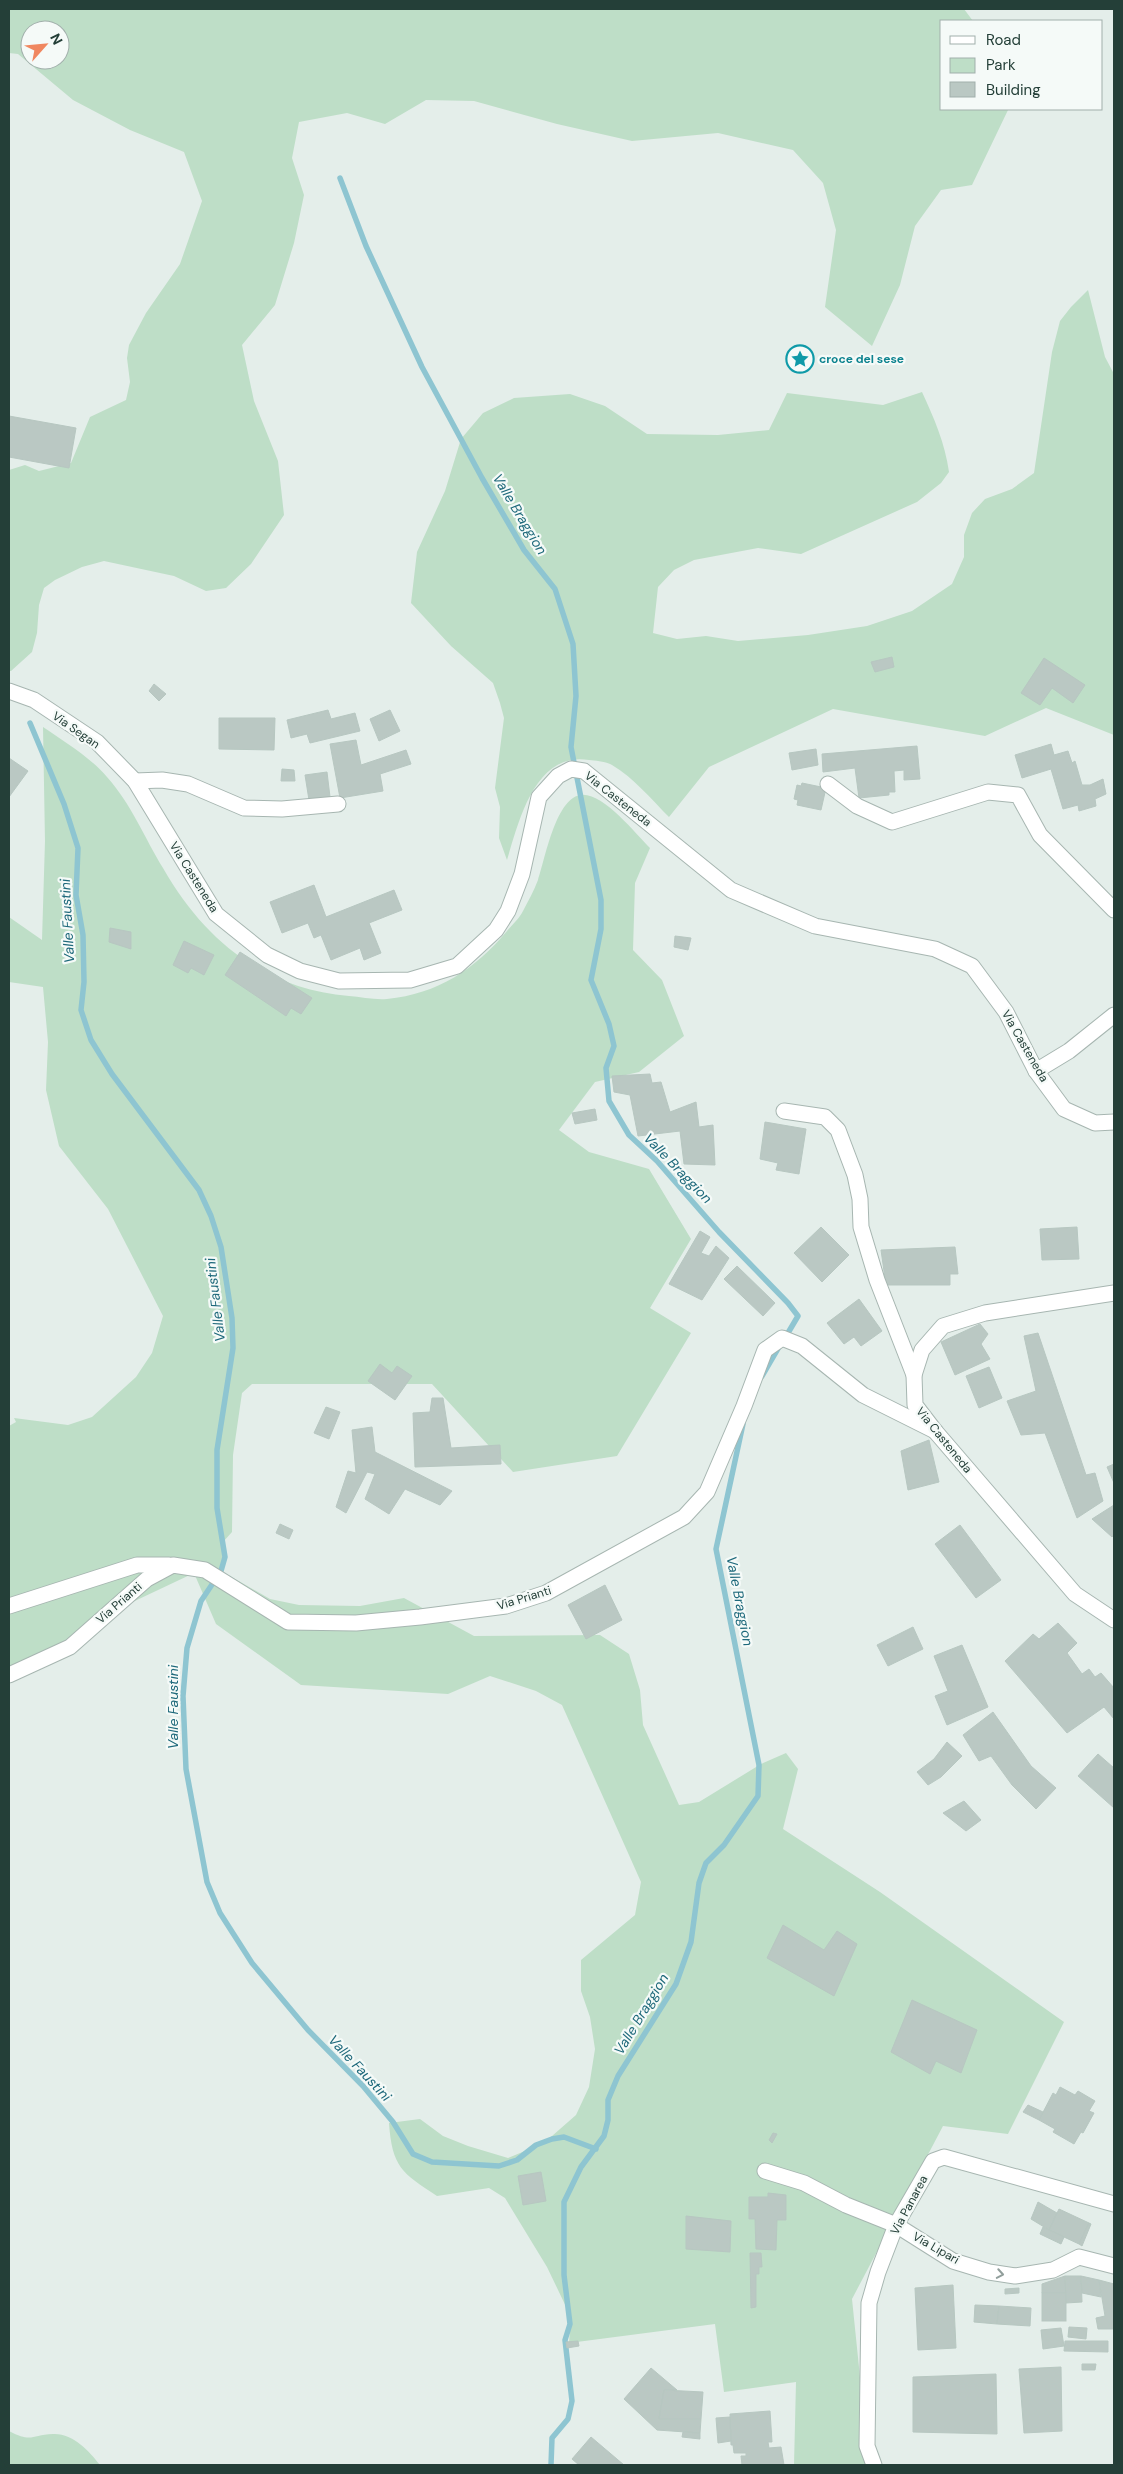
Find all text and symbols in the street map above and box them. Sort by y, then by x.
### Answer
north arrow [20,20,70,70]
legend [940,20,1103,110]
text: N [46,30,67,48]
text: Road [986,30,1021,50]
text: Park [986,55,1016,75]
text: Building [986,80,1041,100]
place icon: croce del sese [785,344,815,374]
place label: croce del sese [819,351,904,367]
water label: Valle Braggion [489,470,551,558]
street label: Via Segan [49,708,103,752]
street label: Via Casteneda [581,768,655,830]
street label: Via Casteneda [166,839,222,915]
water label: Valle Faustini [56,878,78,964]
street label: Via Casteneda [998,1007,1052,1085]
water label: Valle Braggion [640,1129,716,1207]
water label: Valle Faustini [201,1256,229,1343]
street label: Via Casteneda [912,1404,976,1476]
water label: Valle Braggion [722,1554,758,1648]
street label: Via Prianti [93,1579,145,1627]
street label: Via Prianti [495,1582,553,1614]
water label: Valle Faustini [164,1664,182,1749]
water label: Valle Braggion [610,1970,672,2058]
water label: Valle Faustini [325,2031,396,2105]
street label: Via Panarea [887,2173,931,2237]
street label: Via Lipari [910,2228,962,2268]
one-way arrow [995,2268,1004,2278]

